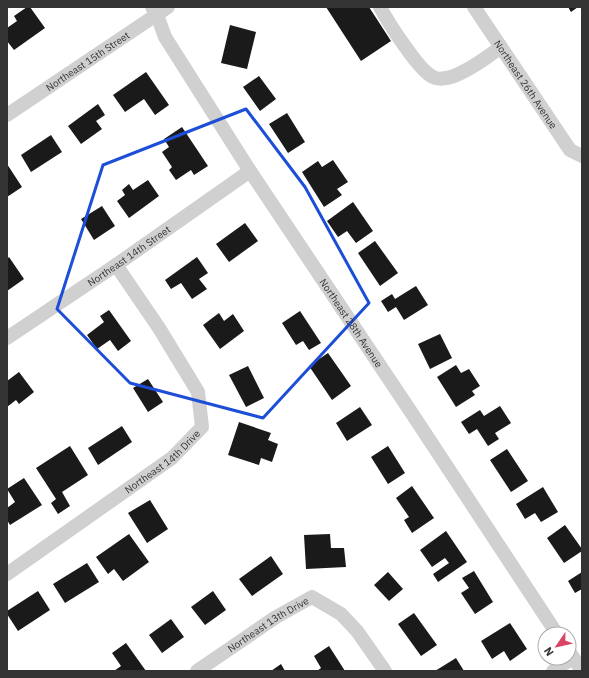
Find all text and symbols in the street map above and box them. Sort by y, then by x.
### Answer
street label: Northeast 15th Street [43,28,132,94]
street label: Northeast 26th Avenue [491,37,561,131]
street label: Northeast 14th Street [85,222,173,289]
street label: Northeast 28th Avenue [317,276,386,370]
street label: Northeast 14th Drive [122,426,203,496]
street label: Northeast 13th Drive [225,593,311,655]
north arrow [537,626,577,666]
text: N [541,644,557,659]

